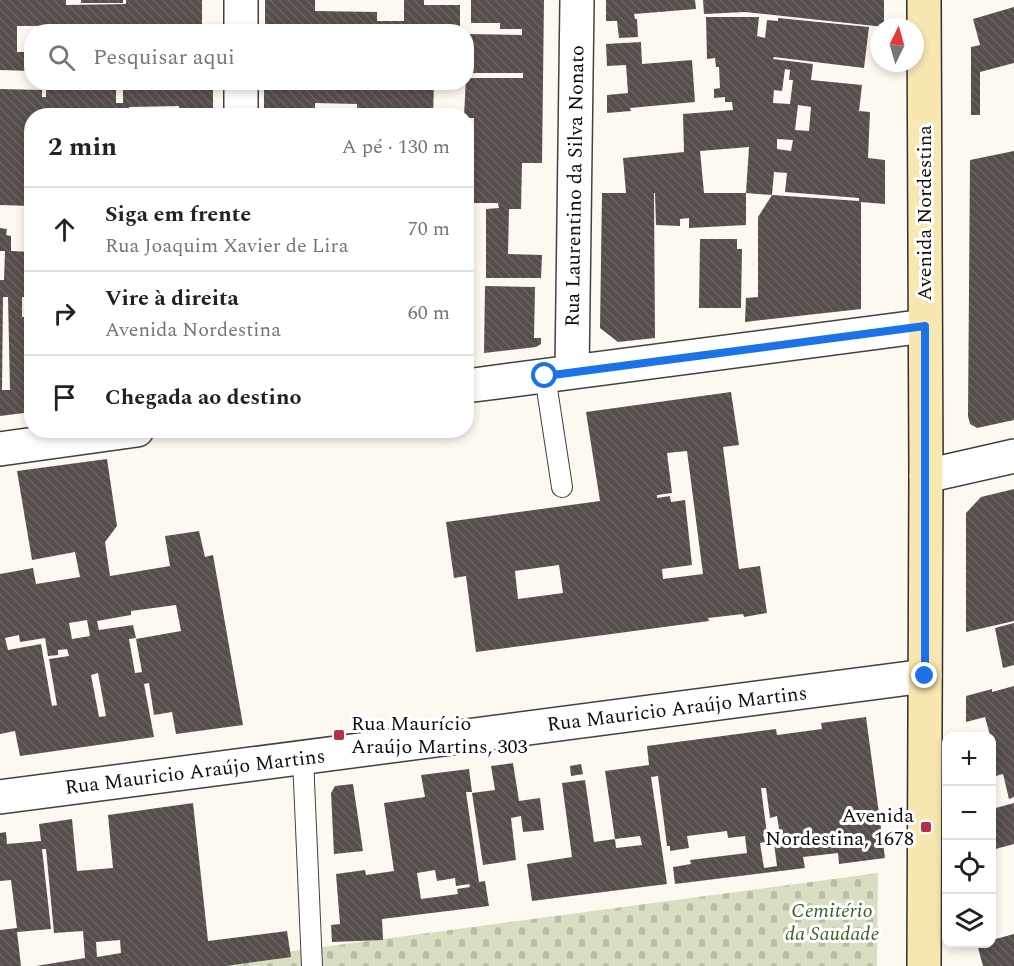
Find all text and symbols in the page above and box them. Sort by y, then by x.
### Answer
north arrow [870,18,924,72]
search box [24,24,474,90]
icon: search [45,41,78,74]
text: Pesquisar aqui [93,41,235,74]
street label: Rua Laurentino da Silva Nonato [558,45,592,327]
street label: Avenida Nordestina [910,125,940,301]
text: 2 min [48,127,117,167]
text: A pé · 130 m [342,132,450,162]
text: Siga em frente [105,198,251,231]
icon: ahead [48,213,81,246]
text: 70 m [408,214,450,244]
text: Rua Joaquim Xavier de Lira [105,231,348,261]
text: Vire à direita [105,282,239,315]
icon: right [48,297,81,330]
text: 60 m [408,298,450,328]
text: Avenida Nordestina [105,315,281,345]
route start [531,362,557,388]
icon: arrive [48,381,81,414]
text: Chegada ao destino [105,381,302,414]
route end [911,662,937,688]
street label: Rua Mauricio Araújo Martins [545,678,809,740]
place label: Rua Maurício Araújo Martins, 303 [351,709,528,762]
marker: Rua Maurício Araújo Martins, 303 [332,728,346,742]
map controls [942,732,996,948]
button: + [942,732,996,786]
street label: Rua Mauricio Araújo Martins [63,741,327,803]
button: − [942,786,996,840]
place label: Avenida Nordestina, 1678 [765,801,914,854]
marker: Avenida Nordestina, 1678 [919,820,933,834]
button: locate [942,840,996,894]
button: layers [942,894,996,948]
park label: Cemitério da Saudade [785,896,879,949]

